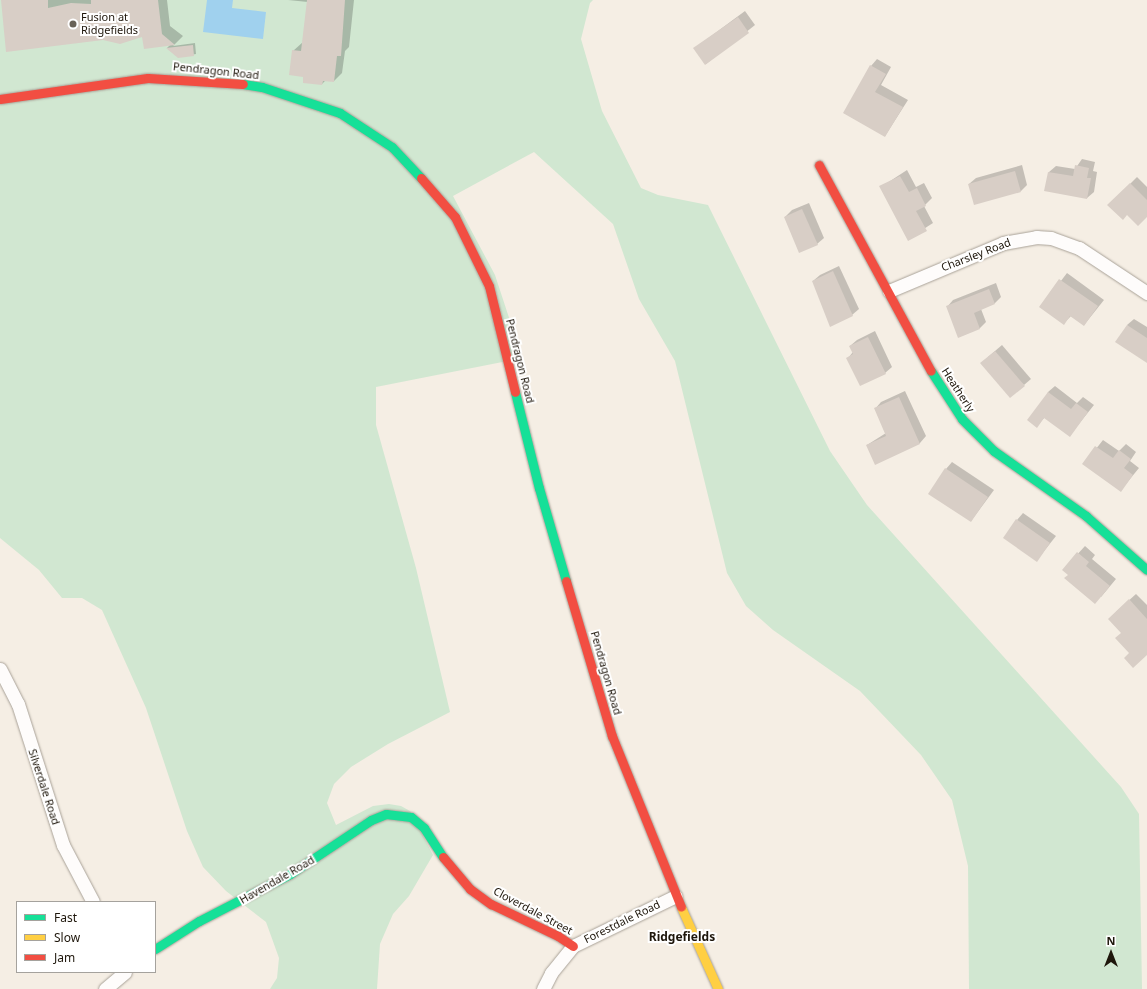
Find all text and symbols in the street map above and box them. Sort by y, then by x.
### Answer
place label: Fusion at Ridgefields [81,11,138,37]
marker: Fusion at Ridgefields [68,19,78,29]
street label: Pendragon Road [172,60,260,82]
street label: Charsley Road [939,236,1013,274]
street label: Pendragon Road [503,317,537,405]
street label: Heatherly [939,365,977,415]
street label: Pendragon Road [588,630,624,716]
street label: Silverdale Road [26,747,62,827]
street label: Havendale Road [237,853,317,907]
street label: Cloverdale Street [491,885,575,937]
street label: Forestdale Road [582,898,662,946]
legend [16,901,156,973]
text: Fast [54,909,77,926]
text: Slow [54,929,80,946]
district label: Ridgefields [649,930,715,944]
north arrow [1091,933,1131,973]
text: N [1107,933,1115,948]
text: Jam [54,949,75,966]

